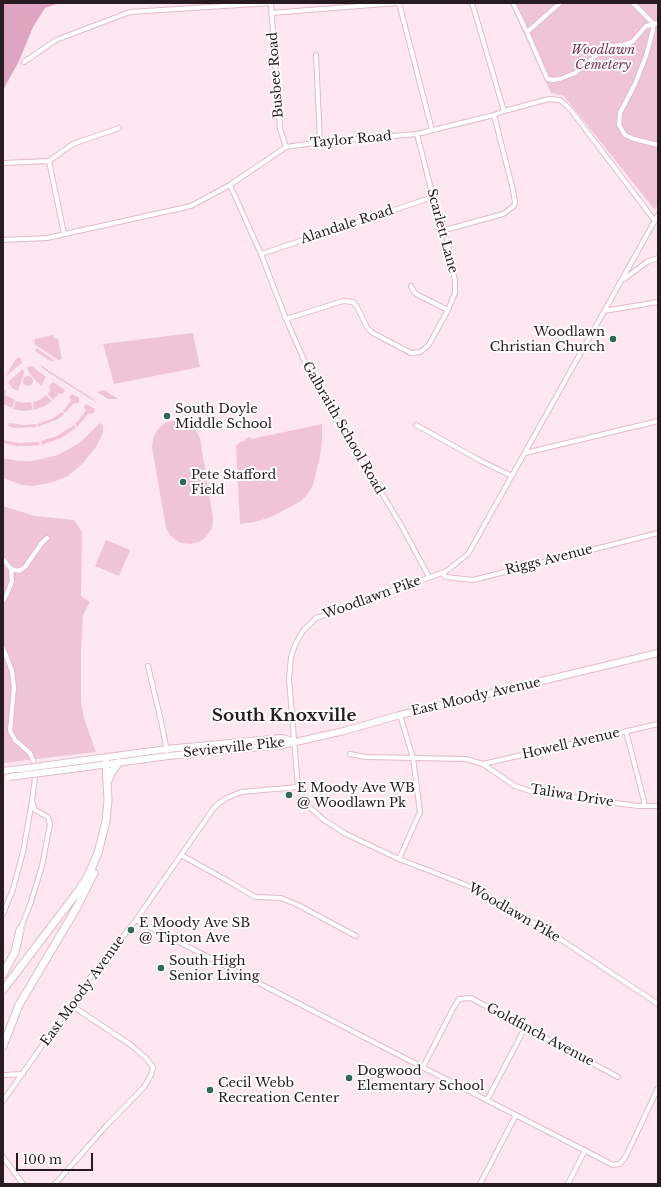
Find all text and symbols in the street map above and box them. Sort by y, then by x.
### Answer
street label: Busbee Road [265,31,287,119]
park label: Woodlawn Cemetery [571,42,635,73]
street label: Taylor Road [310,129,392,151]
street label: Scarlett Lane [423,187,461,275]
street label: Alandale Road [299,203,395,247]
place label: Woodlawn Christian Church [490,324,605,355]
marker: Woodlawn Christian Church [608,334,618,344]
street label: Galbraith School Road [299,359,387,497]
place label: South Doyle Middle School [175,401,272,432]
marker: South Doyle Middle School [162,411,172,421]
place label: Pete Stafford Field [191,467,276,498]
marker: Pete Stafford Field [178,477,188,487]
street label: Riggs Avenue [504,542,594,578]
street label: Woodlawn Pike [321,573,423,623]
street label: East Moody Avenue [410,675,542,719]
district label: South Knoxville [212,706,356,726]
street label: Howell Avenue [521,725,621,763]
street label: Sevierville Pike [182,735,286,761]
place label: E Moody Ave WB @ Woodlawn Pk [297,780,415,811]
street label: Taliwa Drive [529,782,615,810]
marker: E Moody Ave WB @ Woodlawn Pk [284,790,294,800]
street label: Woodlawn Pike [465,880,563,946]
place label: E Moody Ave SB @ Tipton Ave [139,915,250,946]
marker: E Moody Ave SB @ Tipton Ave [126,925,136,935]
street label: East Moody Avenue [38,933,128,1049]
place label: South High Senior Living [169,953,260,984]
marker: South High Senior Living [156,963,166,973]
street label: Goldfinch Avenue [484,1000,596,1070]
place label: Dogwood Elementary School [357,1063,484,1094]
marker: Dogwood Elementary School [344,1073,354,1083]
place label: Cecil Webb Recreation Center [218,1075,339,1106]
marker: Cecil Webb Recreation Center [205,1085,215,1095]
scale bar [18,1145,95,1171]
text: 100 m [23,1152,62,1167]

